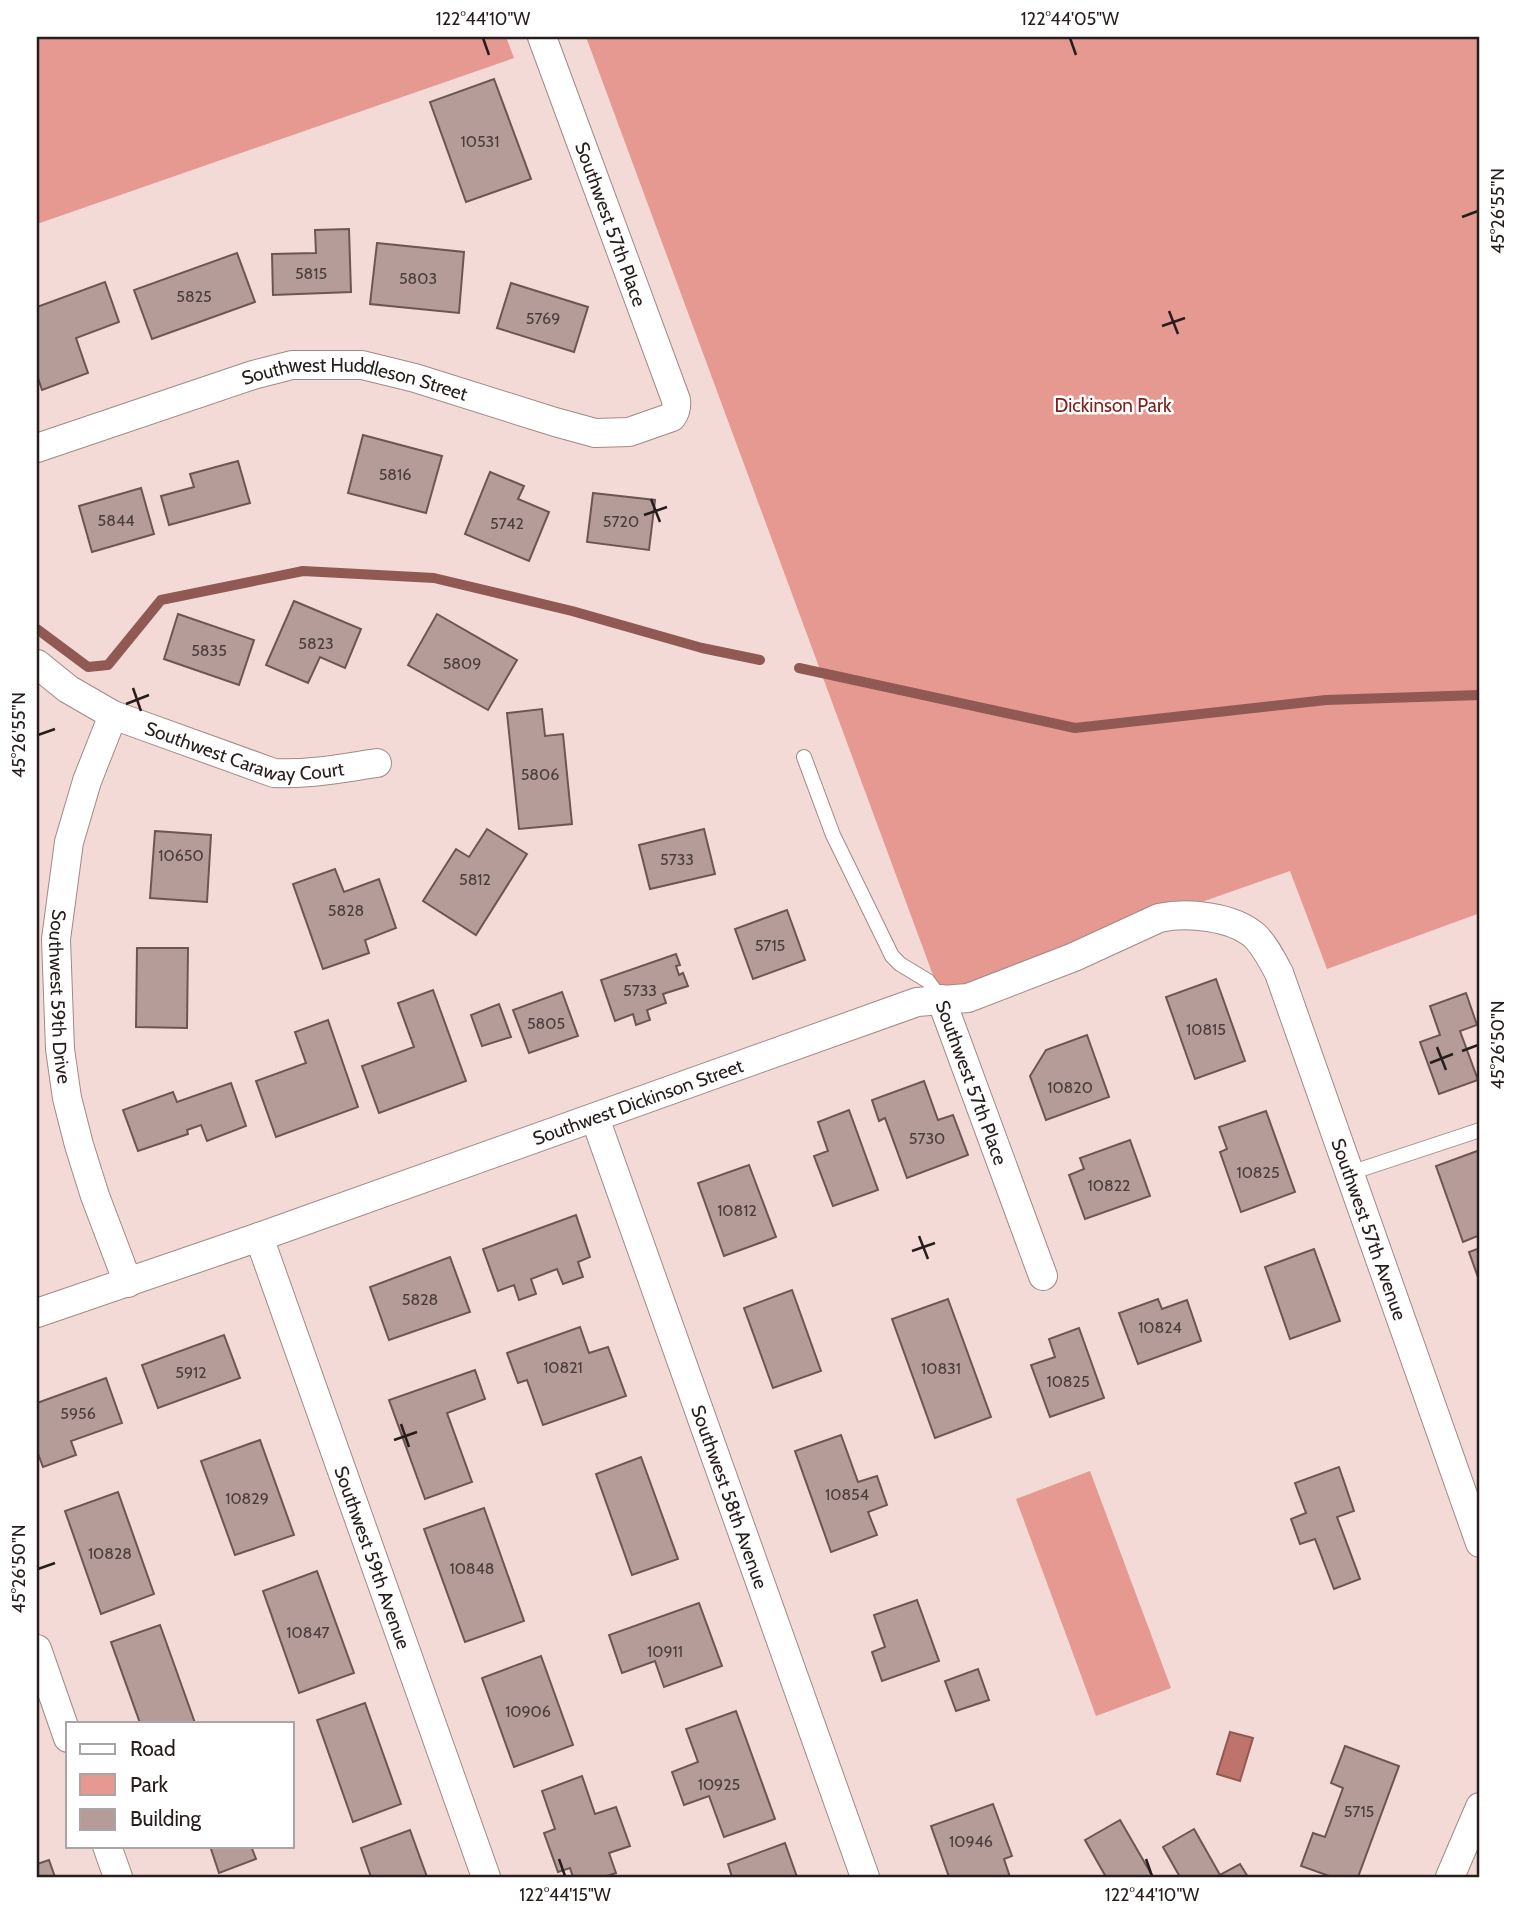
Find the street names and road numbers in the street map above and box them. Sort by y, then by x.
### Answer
street label: Southwest 57th Place [570,139,651,310]
street label: Southwest Huddleson Street [239,354,471,406]
street label: Southwest Caraway Court [142,716,346,785]
street label: Southwest 59th Drive [44,908,76,1086]
street label: Southwest 57th Place [931,997,1012,1168]
street label: Southwest Dickinson Street [530,1054,747,1150]
street label: Southwest 57th Avenue [1326,1135,1412,1324]
street label: Southwest 58th Avenue [686,1402,773,1592]
street label: Southwest 59th Avenue [329,1463,415,1652]

